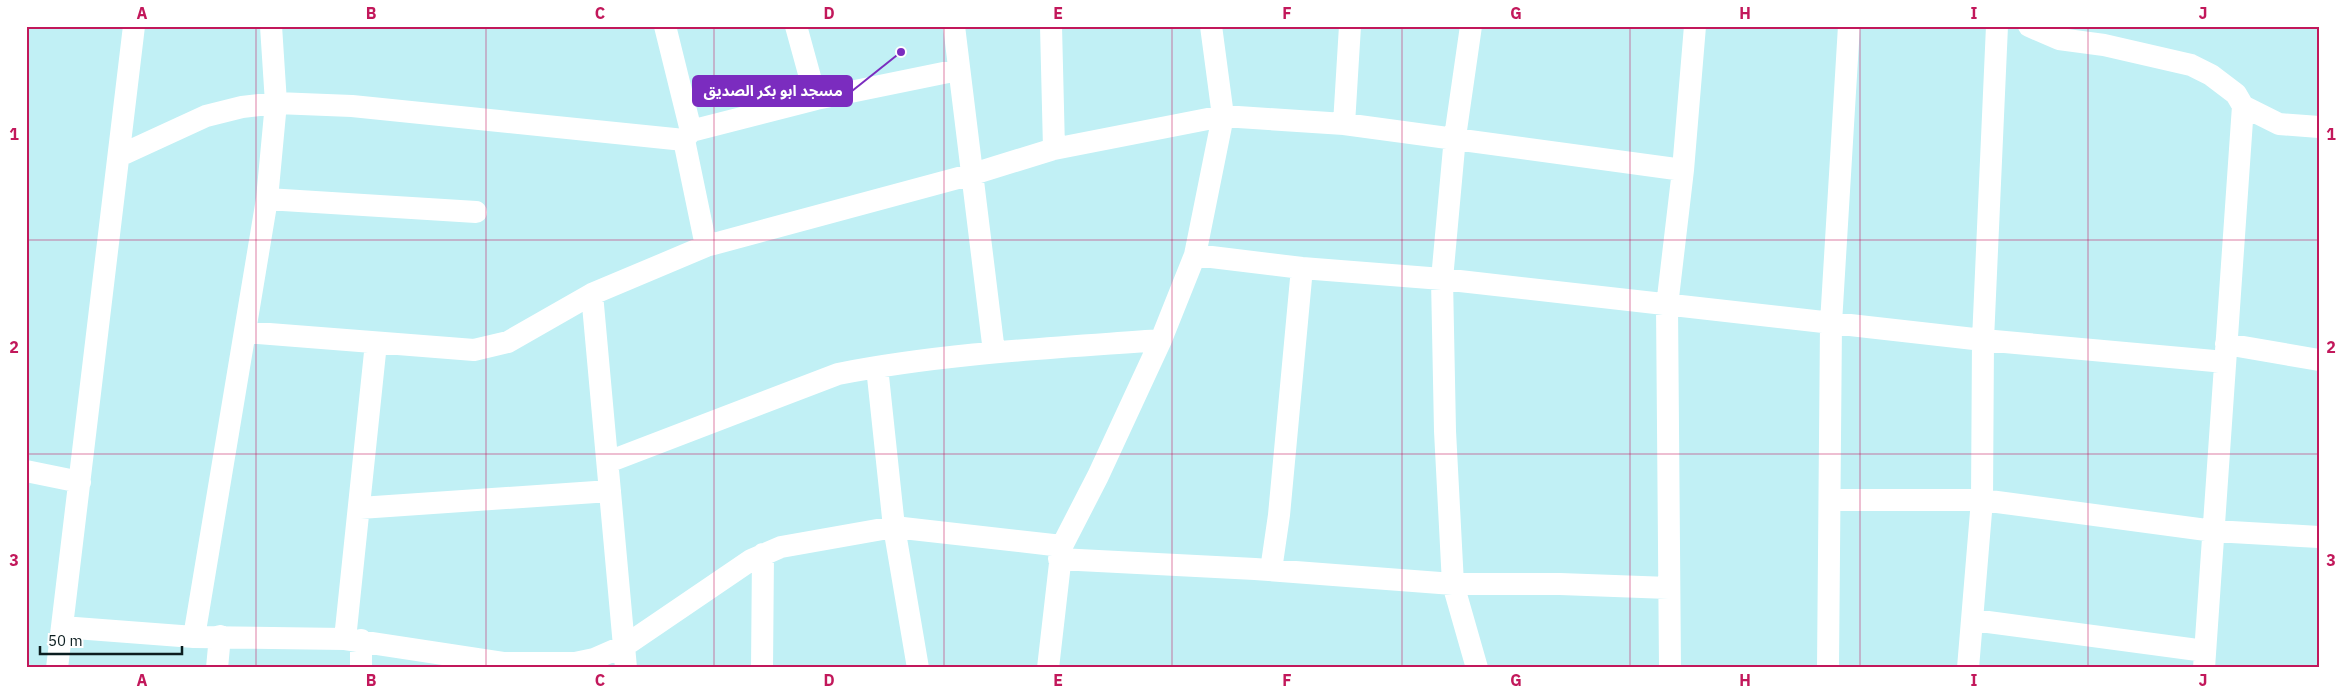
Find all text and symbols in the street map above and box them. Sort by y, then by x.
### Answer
text: A [137,3,148,23]
text: B [366,3,377,23]
text: C [595,3,605,23]
text: D [823,3,835,23]
text: E [1053,3,1063,23]
text: F [1282,3,1292,23]
text: G [1510,3,1522,23]
text: H [1739,3,1751,23]
text: I [1971,3,1978,23]
text: J [2199,3,2207,23]
callout: مسجد ابو بكر الصديق [693,76,852,106]
text: مسجد ابو بكر الصديق [703,81,843,100]
text: 1 [9,124,19,144]
text: 1 [2326,124,2336,144]
text: 2 [9,337,19,357]
text: 2 [2326,337,2336,357]
text: 3 [9,550,19,570]
text: 3 [2326,550,2336,570]
scale bar [40,624,182,656]
text: 50 m [48,631,83,650]
text: A [137,670,148,690]
text: B [366,670,377,690]
text: C [595,670,605,690]
text: D [823,670,835,690]
text: E [1053,670,1063,690]
text: F [1282,670,1292,690]
text: G [1510,670,1522,690]
text: H [1739,670,1751,690]
text: I [1971,670,1978,690]
text: J [2199,670,2207,690]

